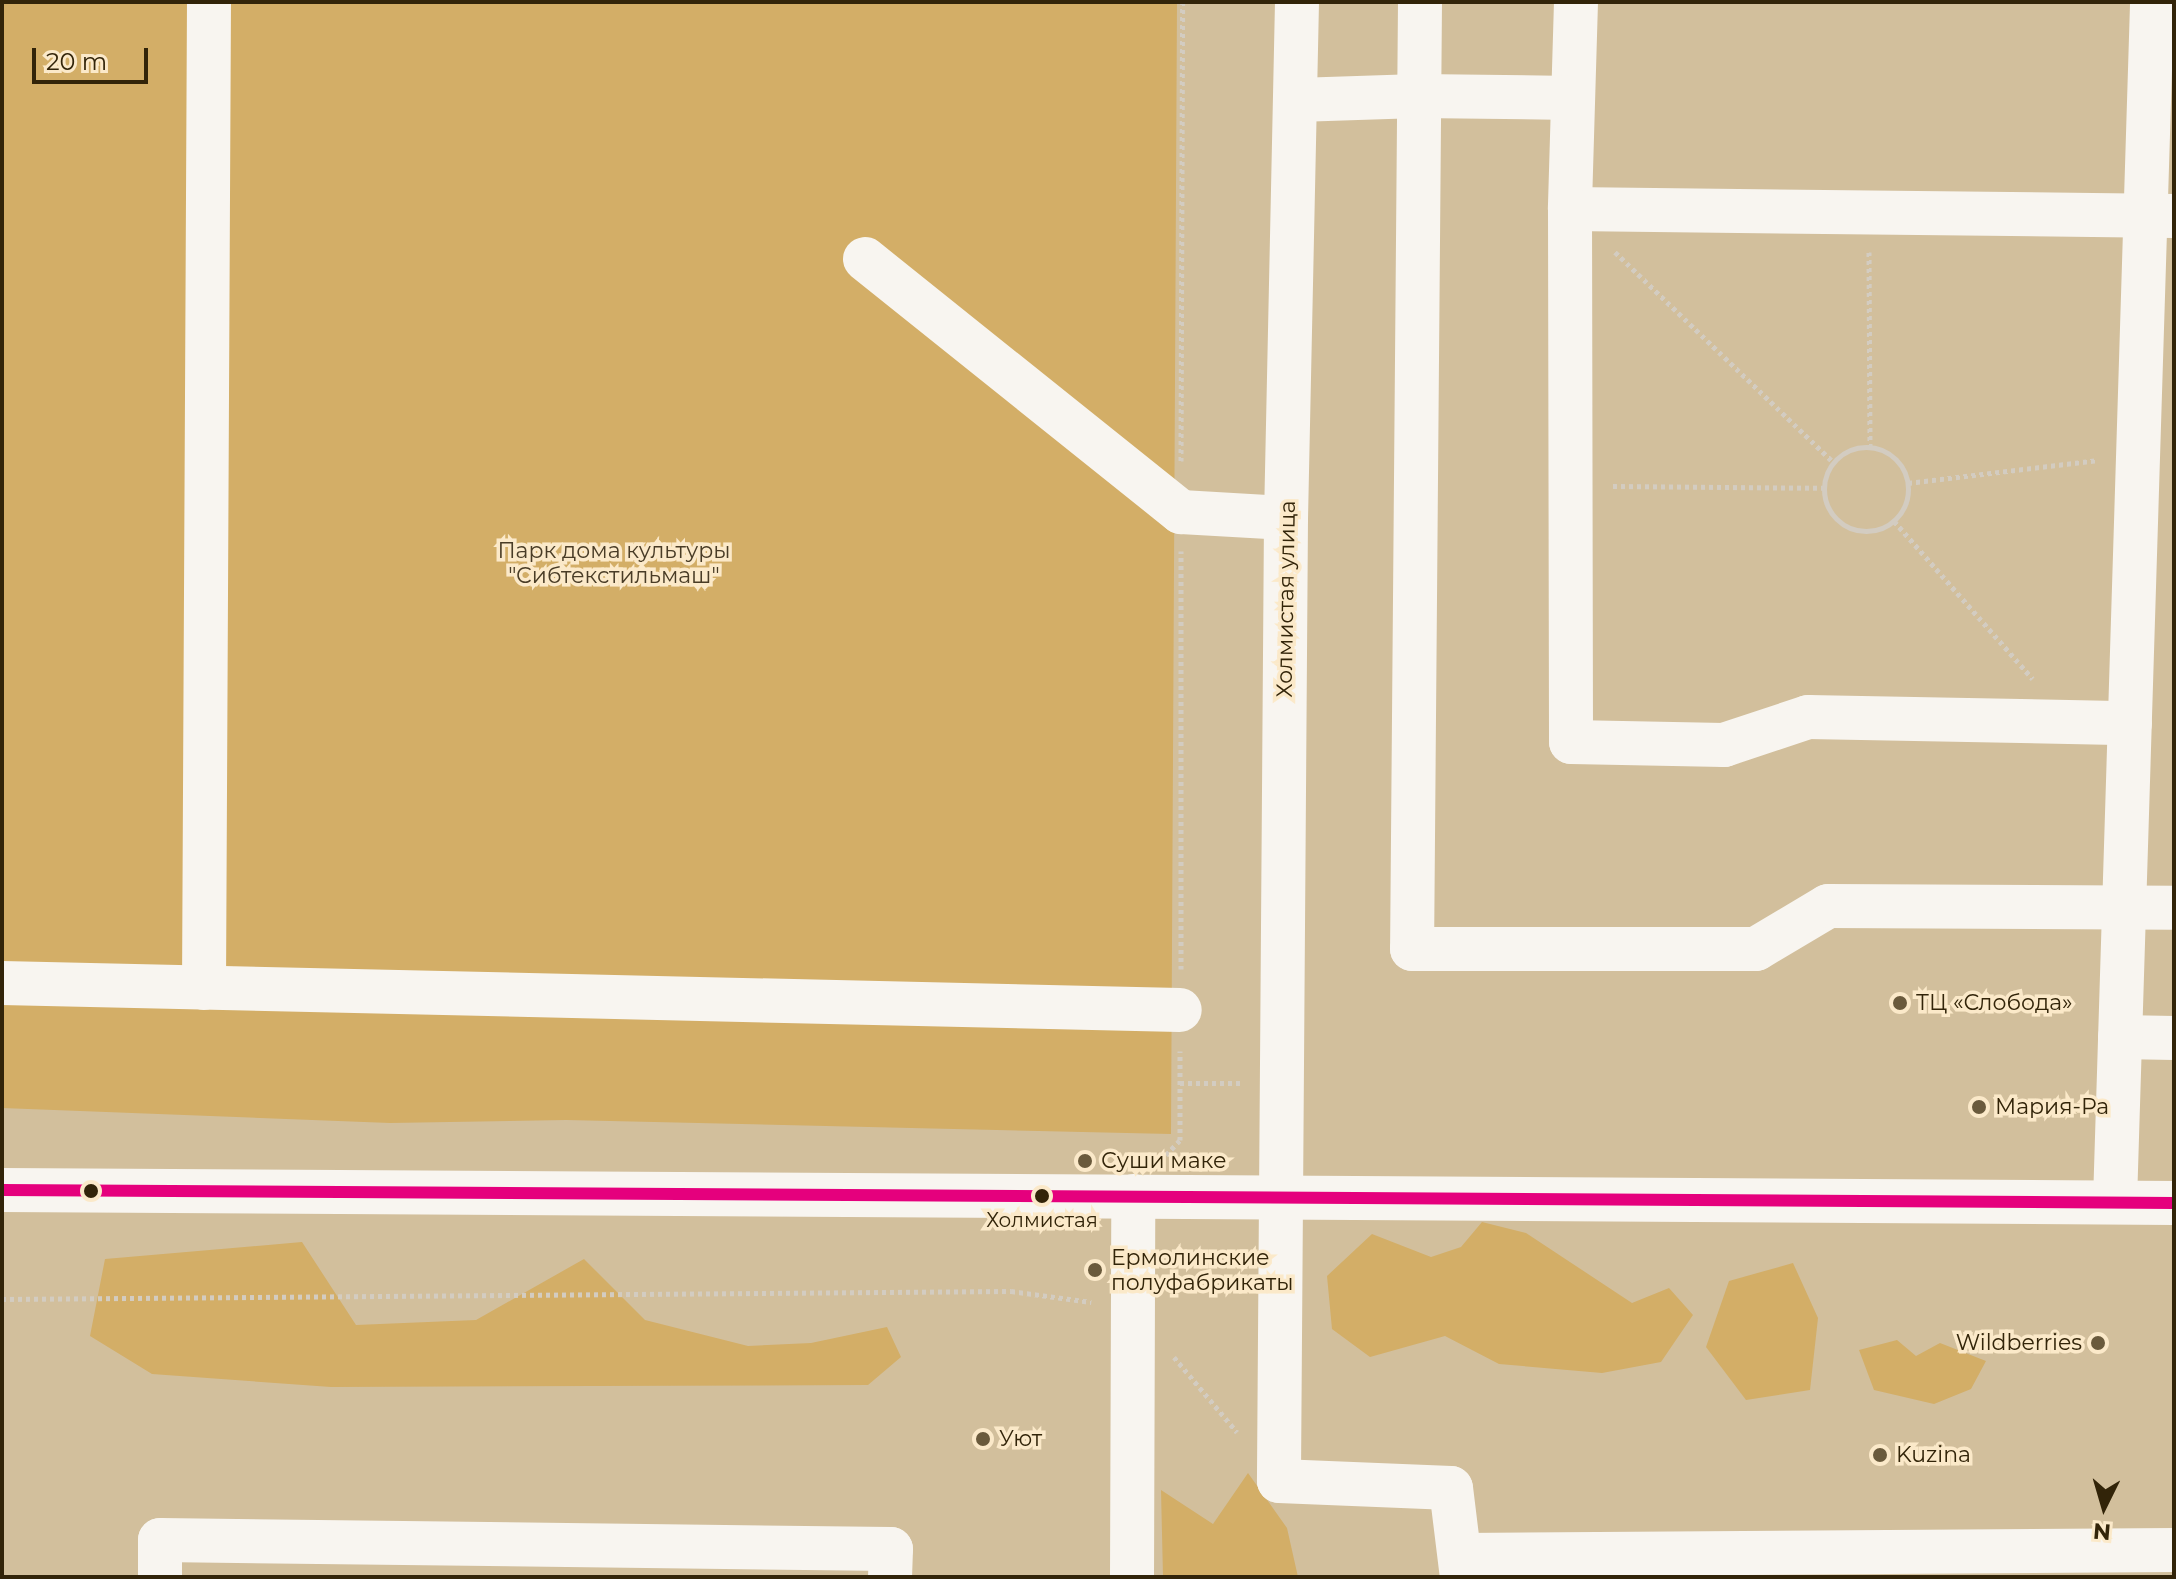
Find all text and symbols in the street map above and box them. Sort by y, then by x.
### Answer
scale bar [36,32,152,82]
text: 20 m [46,47,107,76]
street label: Холмистая улица [1271,500,1301,698]
park label: Парк дома культуры "Сибтекстильмаш" [497,537,731,588]
place label: ТЦ «Слобода» [1916,990,2073,1016]
marker: ТЦ «Слобода» [1891,994,1909,1012]
place label: Мария-Ра [1995,1094,2109,1120]
marker: Мария-Ра [1970,1098,1988,1116]
place label: Суши маке [1101,1148,1227,1174]
marker: Суши маке [1076,1152,1094,1170]
unlabelled marker [83,1183,99,1199]
marker: Холмистая [1034,1188,1050,1204]
place label: Холмистая [986,1208,1098,1232]
place label: Ермолинские полуфабрикаты [1111,1244,1293,1296]
marker: Ермолинские полуфабрикаты [1086,1261,1104,1279]
place label: Wildberries [1956,1330,2082,1356]
marker: Wildberries [2089,1334,2107,1352]
place label: Уют [999,1426,1042,1452]
marker: Уют [974,1430,992,1448]
place label: Kuzina [1896,1442,1971,1468]
marker: Kuzina [1871,1446,1889,1464]
north arrow [2064,1467,2144,1547]
text: N [2092,1517,2112,1546]

